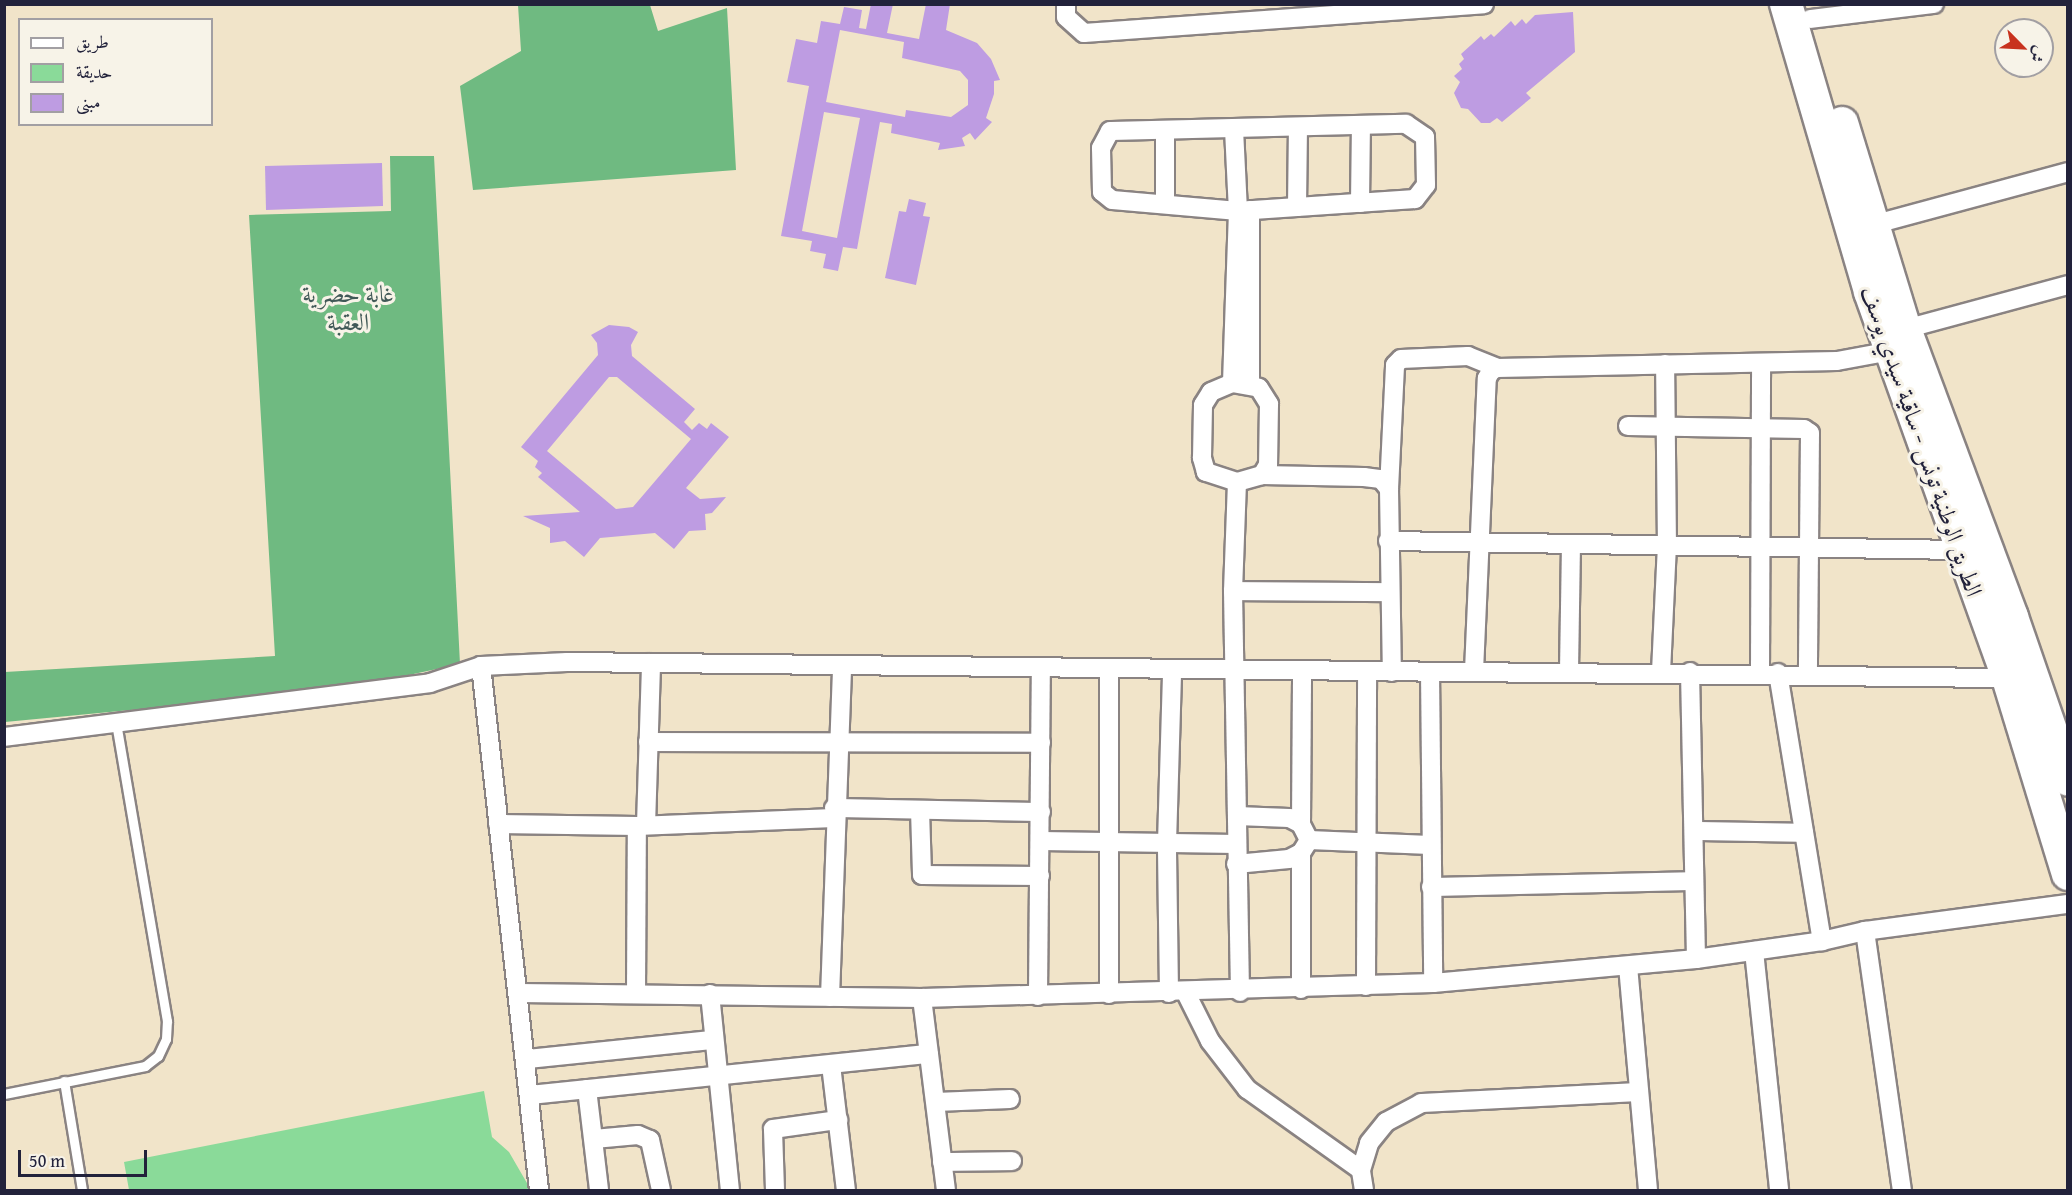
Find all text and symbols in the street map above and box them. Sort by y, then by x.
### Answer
legend [18,18,213,126]
north arrow [1994,18,2054,78]
text: طريق [76,28,109,55]
text: ش [2024,42,2053,67]
text: حديقة [76,58,112,85]
text: مبنى [76,88,101,115]
park label: غابة حضرية العقبة [302,280,394,336]
street label: الطريق الوطنية تونس - ساقية سيدي يوسف [1855,282,1989,600]
scale bar [21,1138,150,1176]
text: 50 m [29,1147,65,1174]

